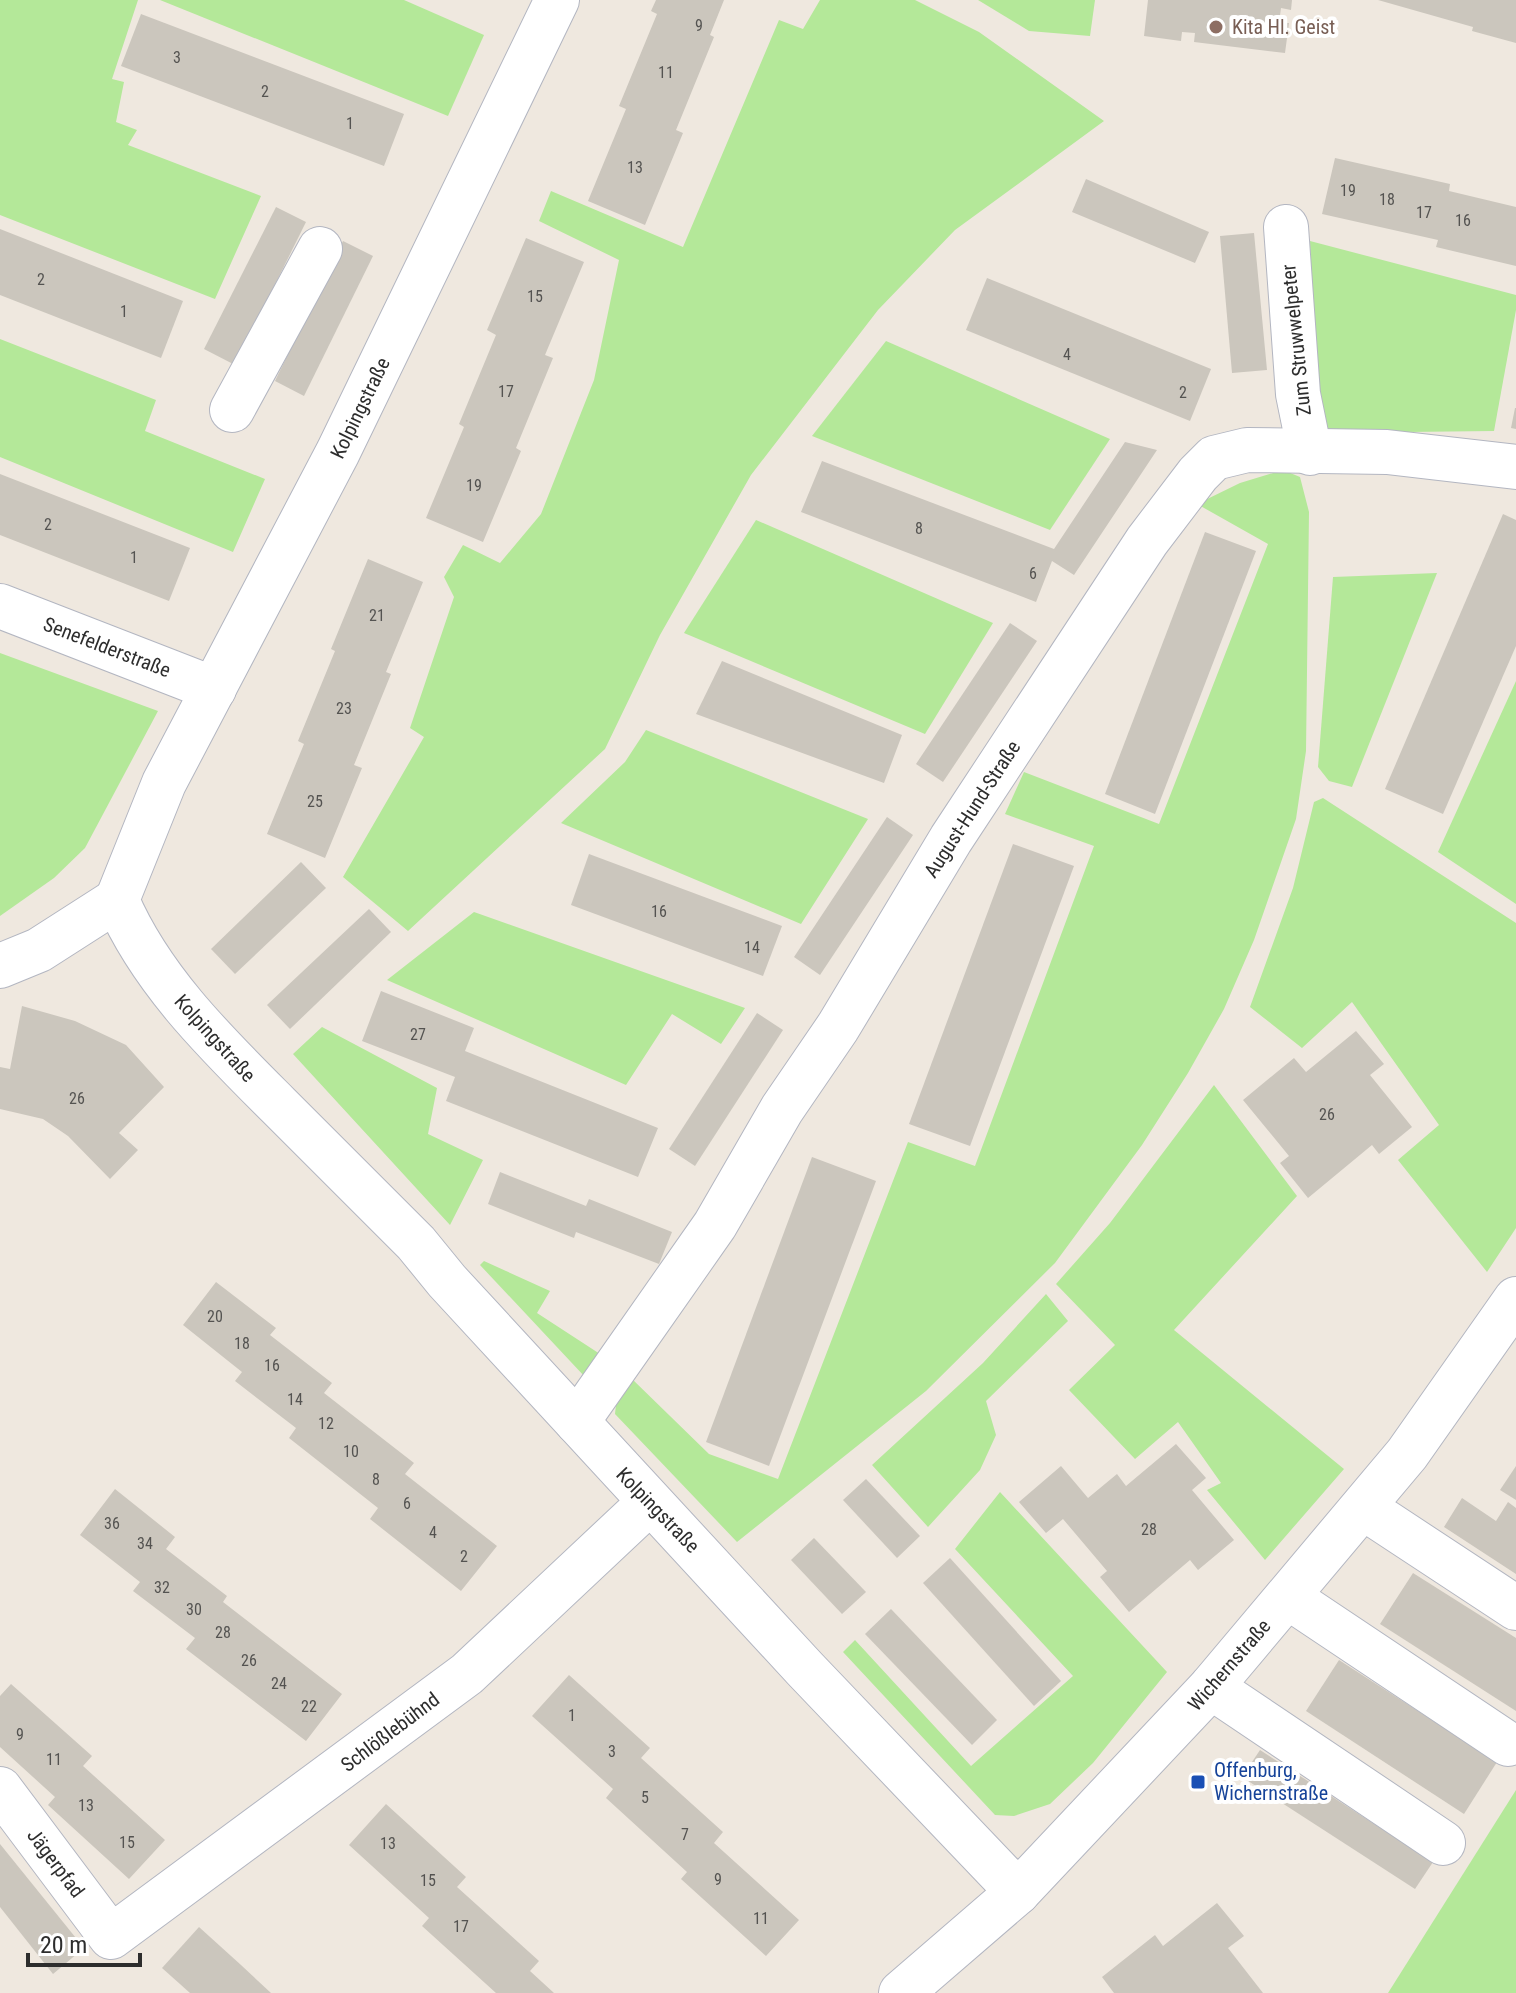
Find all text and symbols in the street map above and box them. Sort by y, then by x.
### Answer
place label: Kita Hl. Geist [1232,15,1335,39]
house number: 9 [695,16,703,35]
marker: Kita Hl. Geist [1207,18,1225,36]
house number: 3 [173,48,181,67]
house number: 11 [658,63,674,82]
house number: 2 [261,82,269,101]
house number: 1 [346,114,354,133]
house number: 13 [627,158,643,177]
house number: 19 [1340,181,1356,200]
house number: 18 [1379,190,1395,209]
house number: 17 [1416,203,1432,222]
house number: 16 [1455,211,1471,230]
street label: Zum Struwwelpeter [1276,263,1316,417]
house number: 2 [37,270,45,289]
house number: 15 [527,287,543,306]
house number: 1 [120,302,128,321]
house number: 4 [1063,345,1071,364]
street label: Kolpingstraße [325,354,395,462]
house number: 17 [498,382,514,401]
house number: 2 [1179,383,1187,402]
house number: 19 [466,476,482,495]
house number: 2 [44,515,52,534]
house number: 8 [915,519,923,538]
house number: 1 [130,548,138,567]
house number: 6 [1029,564,1037,583]
house number: 21 [369,606,385,625]
street label: Senefelderstraße [40,612,174,682]
house number: 23 [336,699,352,718]
street label: August-Hund-Straße [919,736,1025,882]
house number: 25 [307,792,323,811]
house number: 16 [651,902,667,921]
house number: 14 [744,938,760,957]
street label: Kolpingstraße [169,989,261,1087]
house number: 27 [410,1025,426,1044]
house number: 26 [69,1089,85,1108]
house number: 26 [1319,1105,1335,1124]
house number: 20 [207,1307,223,1326]
house number: 18 [234,1334,250,1353]
house number: 16 [264,1356,280,1375]
house number: 14 [287,1390,303,1409]
house number: 12 [318,1414,334,1433]
house number: 10 [343,1442,359,1461]
street label: Kolpingstraße [611,1462,705,1558]
house number: 8 [372,1470,380,1489]
house number: 6 [403,1494,411,1513]
house number: 36 [104,1514,120,1533]
house number: 28 [1141,1520,1157,1539]
house number: 4 [429,1523,437,1542]
house number: 34 [137,1534,153,1553]
house number: 2 [460,1547,468,1566]
house number: 32 [154,1578,170,1597]
house number: 30 [186,1600,202,1619]
street label: Wichernstraße [1183,1614,1275,1716]
house number: 28 [215,1623,231,1642]
house number: 26 [241,1651,257,1670]
house number: 24 [271,1674,287,1693]
street label: Schlößlebühnd [336,1687,444,1777]
house number: 22 [301,1697,317,1716]
house number: 1 [568,1706,576,1725]
house number: 9 [16,1725,24,1744]
house number: 3 [608,1742,616,1761]
house number: 11 [46,1750,62,1769]
place label: Offenburg, Wichernstraße [1214,1758,1328,1805]
marker: Offenburg, Wichernstraße [1189,1773,1207,1791]
house number: 5 [641,1788,649,1807]
house number: 13 [78,1796,94,1815]
street label: Jägerpfad [22,1824,90,1902]
house number: 7 [681,1825,689,1844]
house number: 15 [119,1833,135,1852]
house number: 13 [380,1834,396,1853]
house number: 9 [714,1870,722,1889]
house number: 15 [420,1871,436,1890]
house number: 11 [753,1909,769,1928]
scale bar [28,1917,140,1967]
house number: 17 [453,1917,469,1936]
text: 20 m [40,1931,87,1959]

